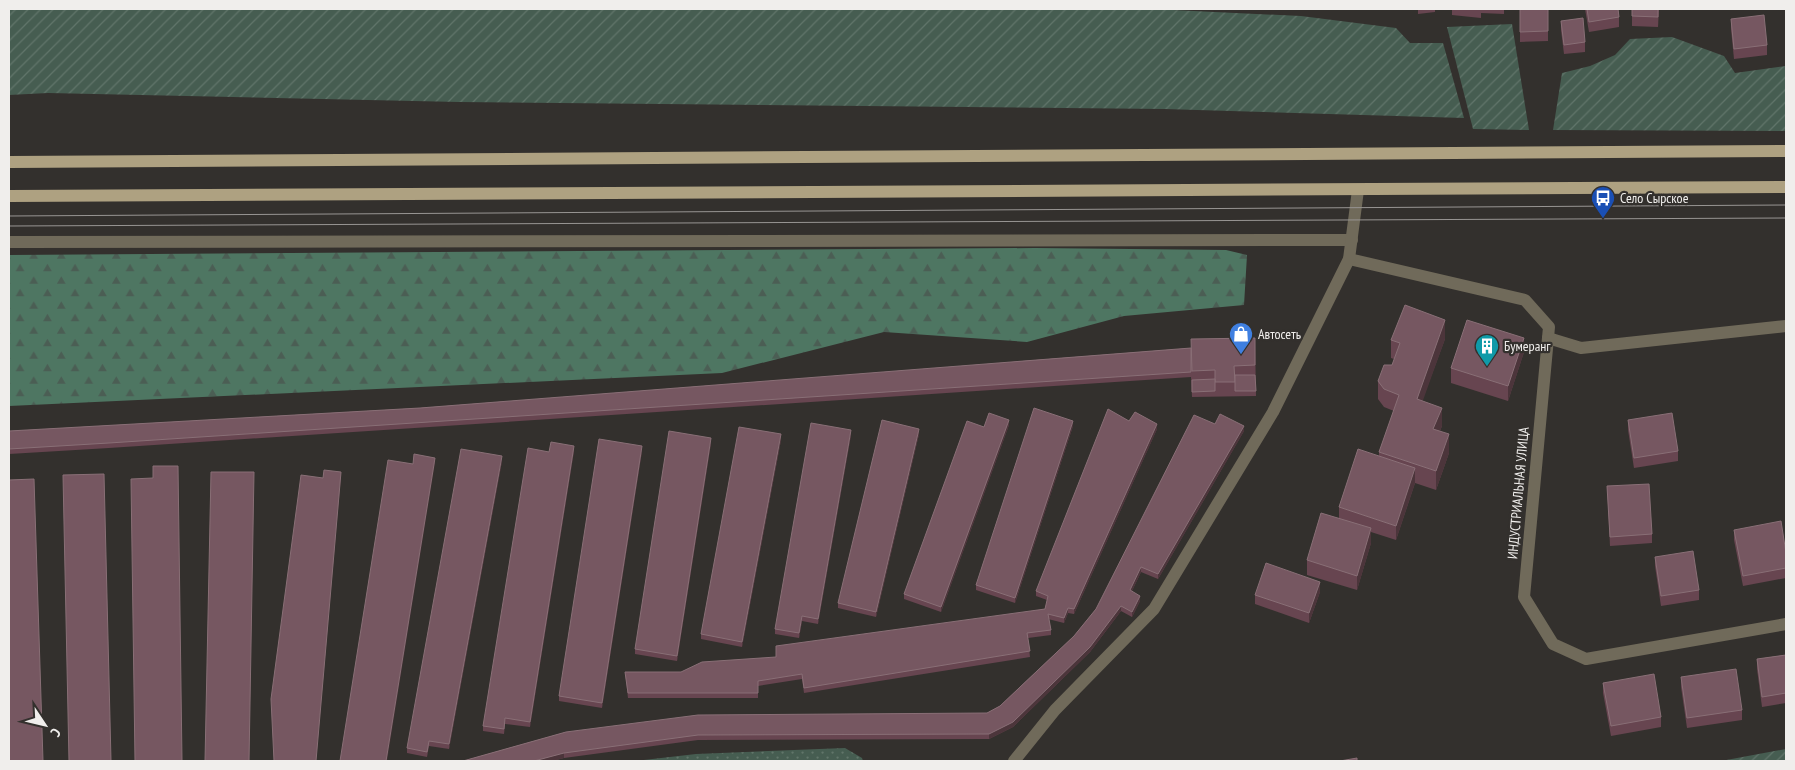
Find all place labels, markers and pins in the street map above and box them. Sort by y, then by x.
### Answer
bus stop icon: Село Сырское [1590,185,1616,219]
place label: Село Сырское [1620,189,1689,207]
shop icon: Автосеть [1228,321,1254,355]
place label: Автосеть [1258,325,1301,343]
building icon: Бумеранг [1474,333,1500,367]
place label: Бумеранг [1504,337,1551,355]

